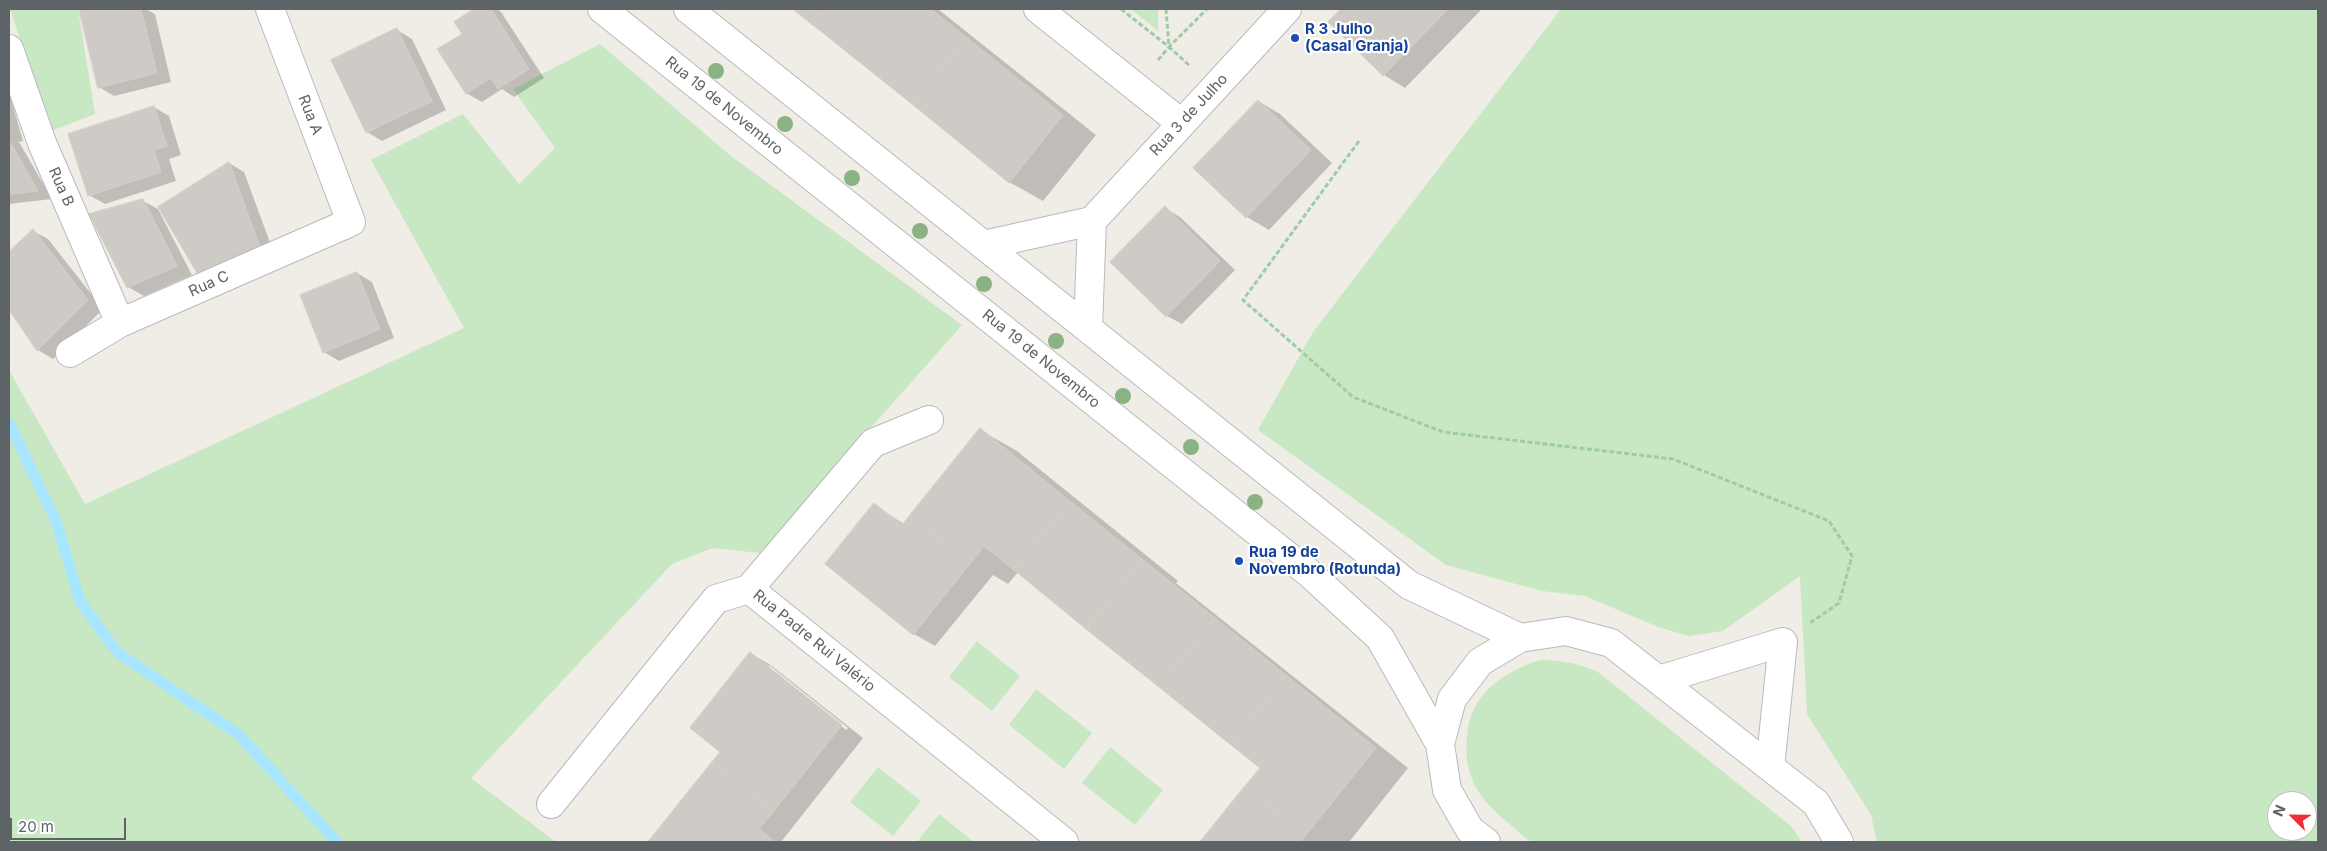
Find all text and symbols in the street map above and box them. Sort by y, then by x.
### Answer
place label: R 3 Julho (Casal Granja) [1305,20,1409,55]
marker: R 3 Julho (Casal Granja) [1289,32,1301,44]
street label: Rua 19 de Novembro [661,53,787,159]
street label: Rua 3 de Julho [1146,70,1232,160]
street label: Rua A [294,92,326,138]
street label: Rua B [44,165,78,209]
street label: Rua C [186,267,232,301]
street label: Rua 19 de Novembro [978,306,1104,412]
place label: Rua 19 de Novembro (Rotunda) [1249,543,1401,578]
marker: Rua 19 de Novembro (Rotunda) [1233,555,1245,567]
street label: Rua Padre Rui Valério [749,586,879,696]
north arrow [2267,791,2317,841]
text: N [2269,802,2289,819]
scale bar [12,808,129,840]
text: 20 m [18,817,54,836]

